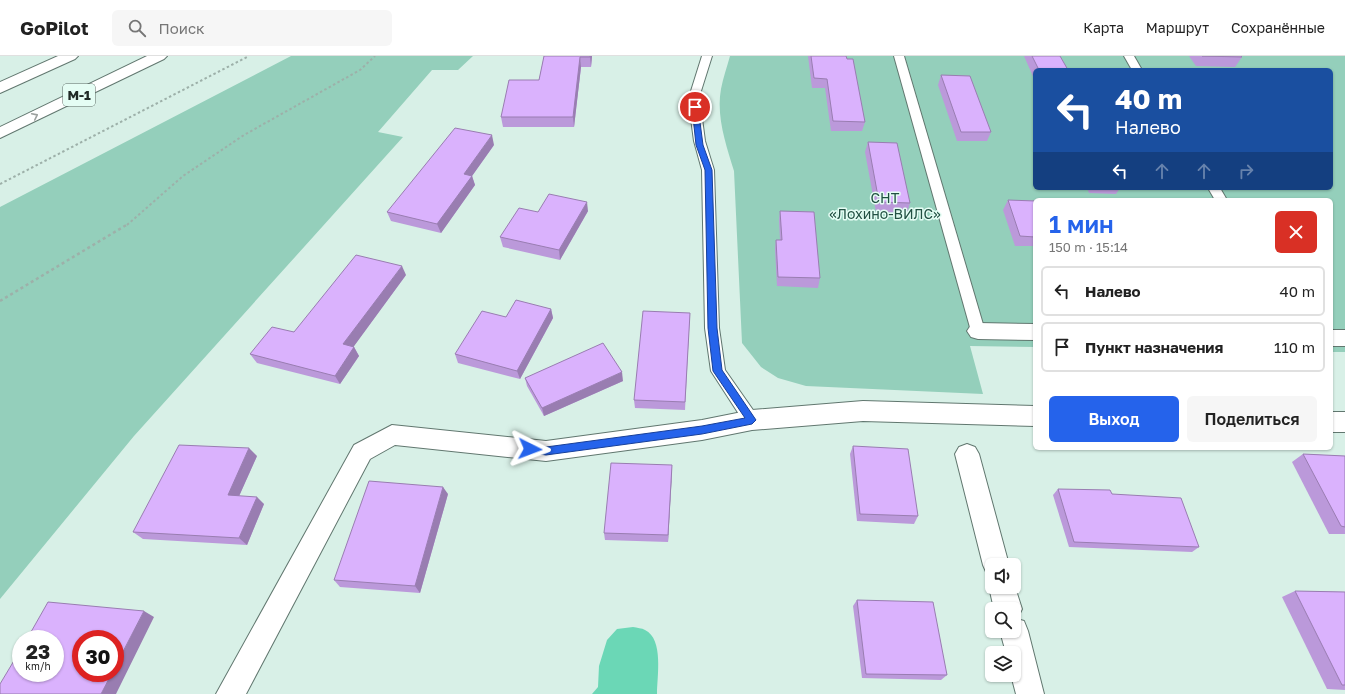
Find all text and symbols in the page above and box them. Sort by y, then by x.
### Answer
search box [112,10,392,46]
text: GoPilot [20,16,88,39]
icon: search [126,17,148,39]
text: Поиск [158,19,205,37]
text: Карта [1083,19,1124,36]
text: Маршрут [1146,19,1209,36]
text: Сохранённые [1231,19,1325,36]
text: 40 m [1115,82,1182,115]
road number: М-1 [63,84,95,106]
icon: left [1049,84,1101,136]
pin [678,90,712,124]
icon: arrive [684,96,706,118]
one-way arrow [31,113,38,121]
text: Налево [1115,116,1181,138]
icon: left [1109,160,1131,182]
icon: ahead [1151,160,1173,182]
icon: ahead [1193,160,1215,182]
icon: right [1235,160,1257,182]
park label: СНТ «Лохино-ВИЛС» [829,189,941,222]
text: 1 мин [1049,209,1114,238]
button: close [1275,211,1317,253]
text: 150 m · 15:14 [1049,239,1128,255]
icon: left [1051,280,1073,302]
text: Налево [1085,282,1141,300]
text: 40 m [1280,282,1315,300]
icon: arrive [1051,336,1073,358]
text: Пункт назначения [1085,338,1223,356]
text: 110 m [1274,338,1315,356]
button: Выход [1049,396,1179,442]
button: Поделиться [1187,396,1317,442]
position arrow [509,428,551,470]
map controls [985,558,1021,682]
button: sound [985,558,1021,594]
button: search [985,602,1021,638]
speed limit sign: 30 [72,630,124,682]
text: 23 [26,639,50,663]
button: layers [985,646,1021,682]
text: km/h [25,660,51,672]

